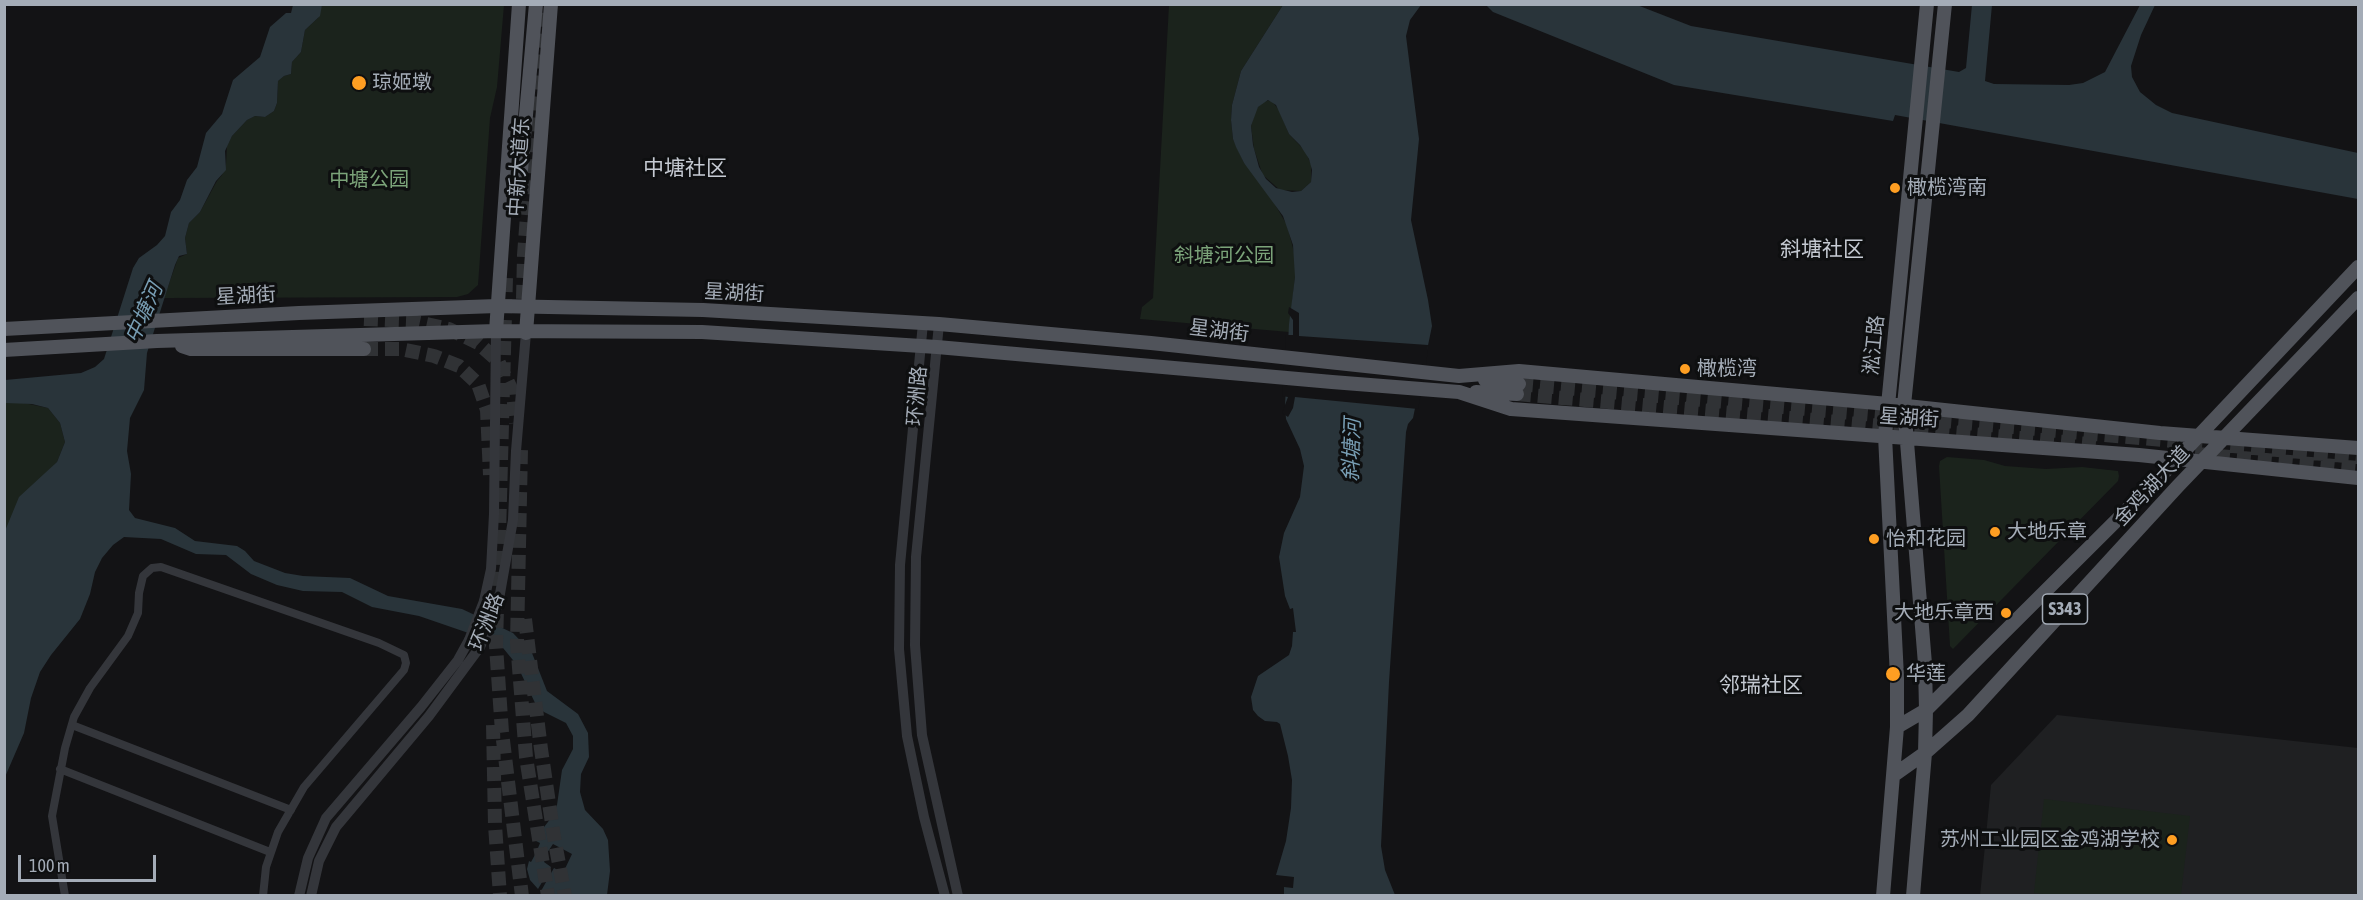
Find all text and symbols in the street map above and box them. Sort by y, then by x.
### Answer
place label: 琼姬墩 [372,71,432,95]
marker: 琼姬墩 [350,74,368,92]
street label: 中新大道东 [504,116,534,218]
district label: 中塘社区 [643,155,727,181]
park label: 中塘公园 [329,168,409,192]
place label: 橄榄湾南 [1907,176,1987,200]
marker: 橄榄湾南 [1888,181,1902,195]
district label: 斜塘社区 [1780,236,1864,262]
park label: 斜塘河公园 [1174,244,1274,268]
water label: 中塘河 [120,279,168,347]
street label: 星湖街 [703,279,765,307]
street label: 星湖街 [215,282,277,310]
street label: 淞江路 [1859,314,1889,376]
street label: 星湖街 [1188,315,1250,347]
place label: 橄榄湾 [1697,357,1757,381]
marker: 橄榄湾 [1678,362,1692,376]
street label: 环洲路 [902,365,932,427]
street label: 星湖街 [1878,404,1940,432]
water label: 斜塘河 [1338,418,1366,482]
street label: 金鸡湖大道 [2109,441,2195,531]
place label: 大地乐章 [2007,520,2087,544]
marker: 大地乐章 [1988,525,2002,539]
place label: 怡和花园 [1886,527,1966,551]
marker: 怡和花园 [1867,532,1881,546]
street label: 环洲路 [465,590,509,654]
road number: S343 [2042,594,2088,624]
place label: 大地乐章西 [1894,601,1994,625]
marker: 大地乐章西 [1999,606,2013,620]
place label: 华莲 [1906,662,1946,686]
marker: 华莲 [1884,665,1902,683]
district label: 邻瑞社区 [1719,672,1803,698]
place label: 苏州工业园区金鸡湖学校 [1940,828,2160,852]
marker: 苏州工业园区金鸡湖学校 [2165,833,2179,847]
scale bar [21,843,159,881]
text: 100 m [29,855,70,876]

